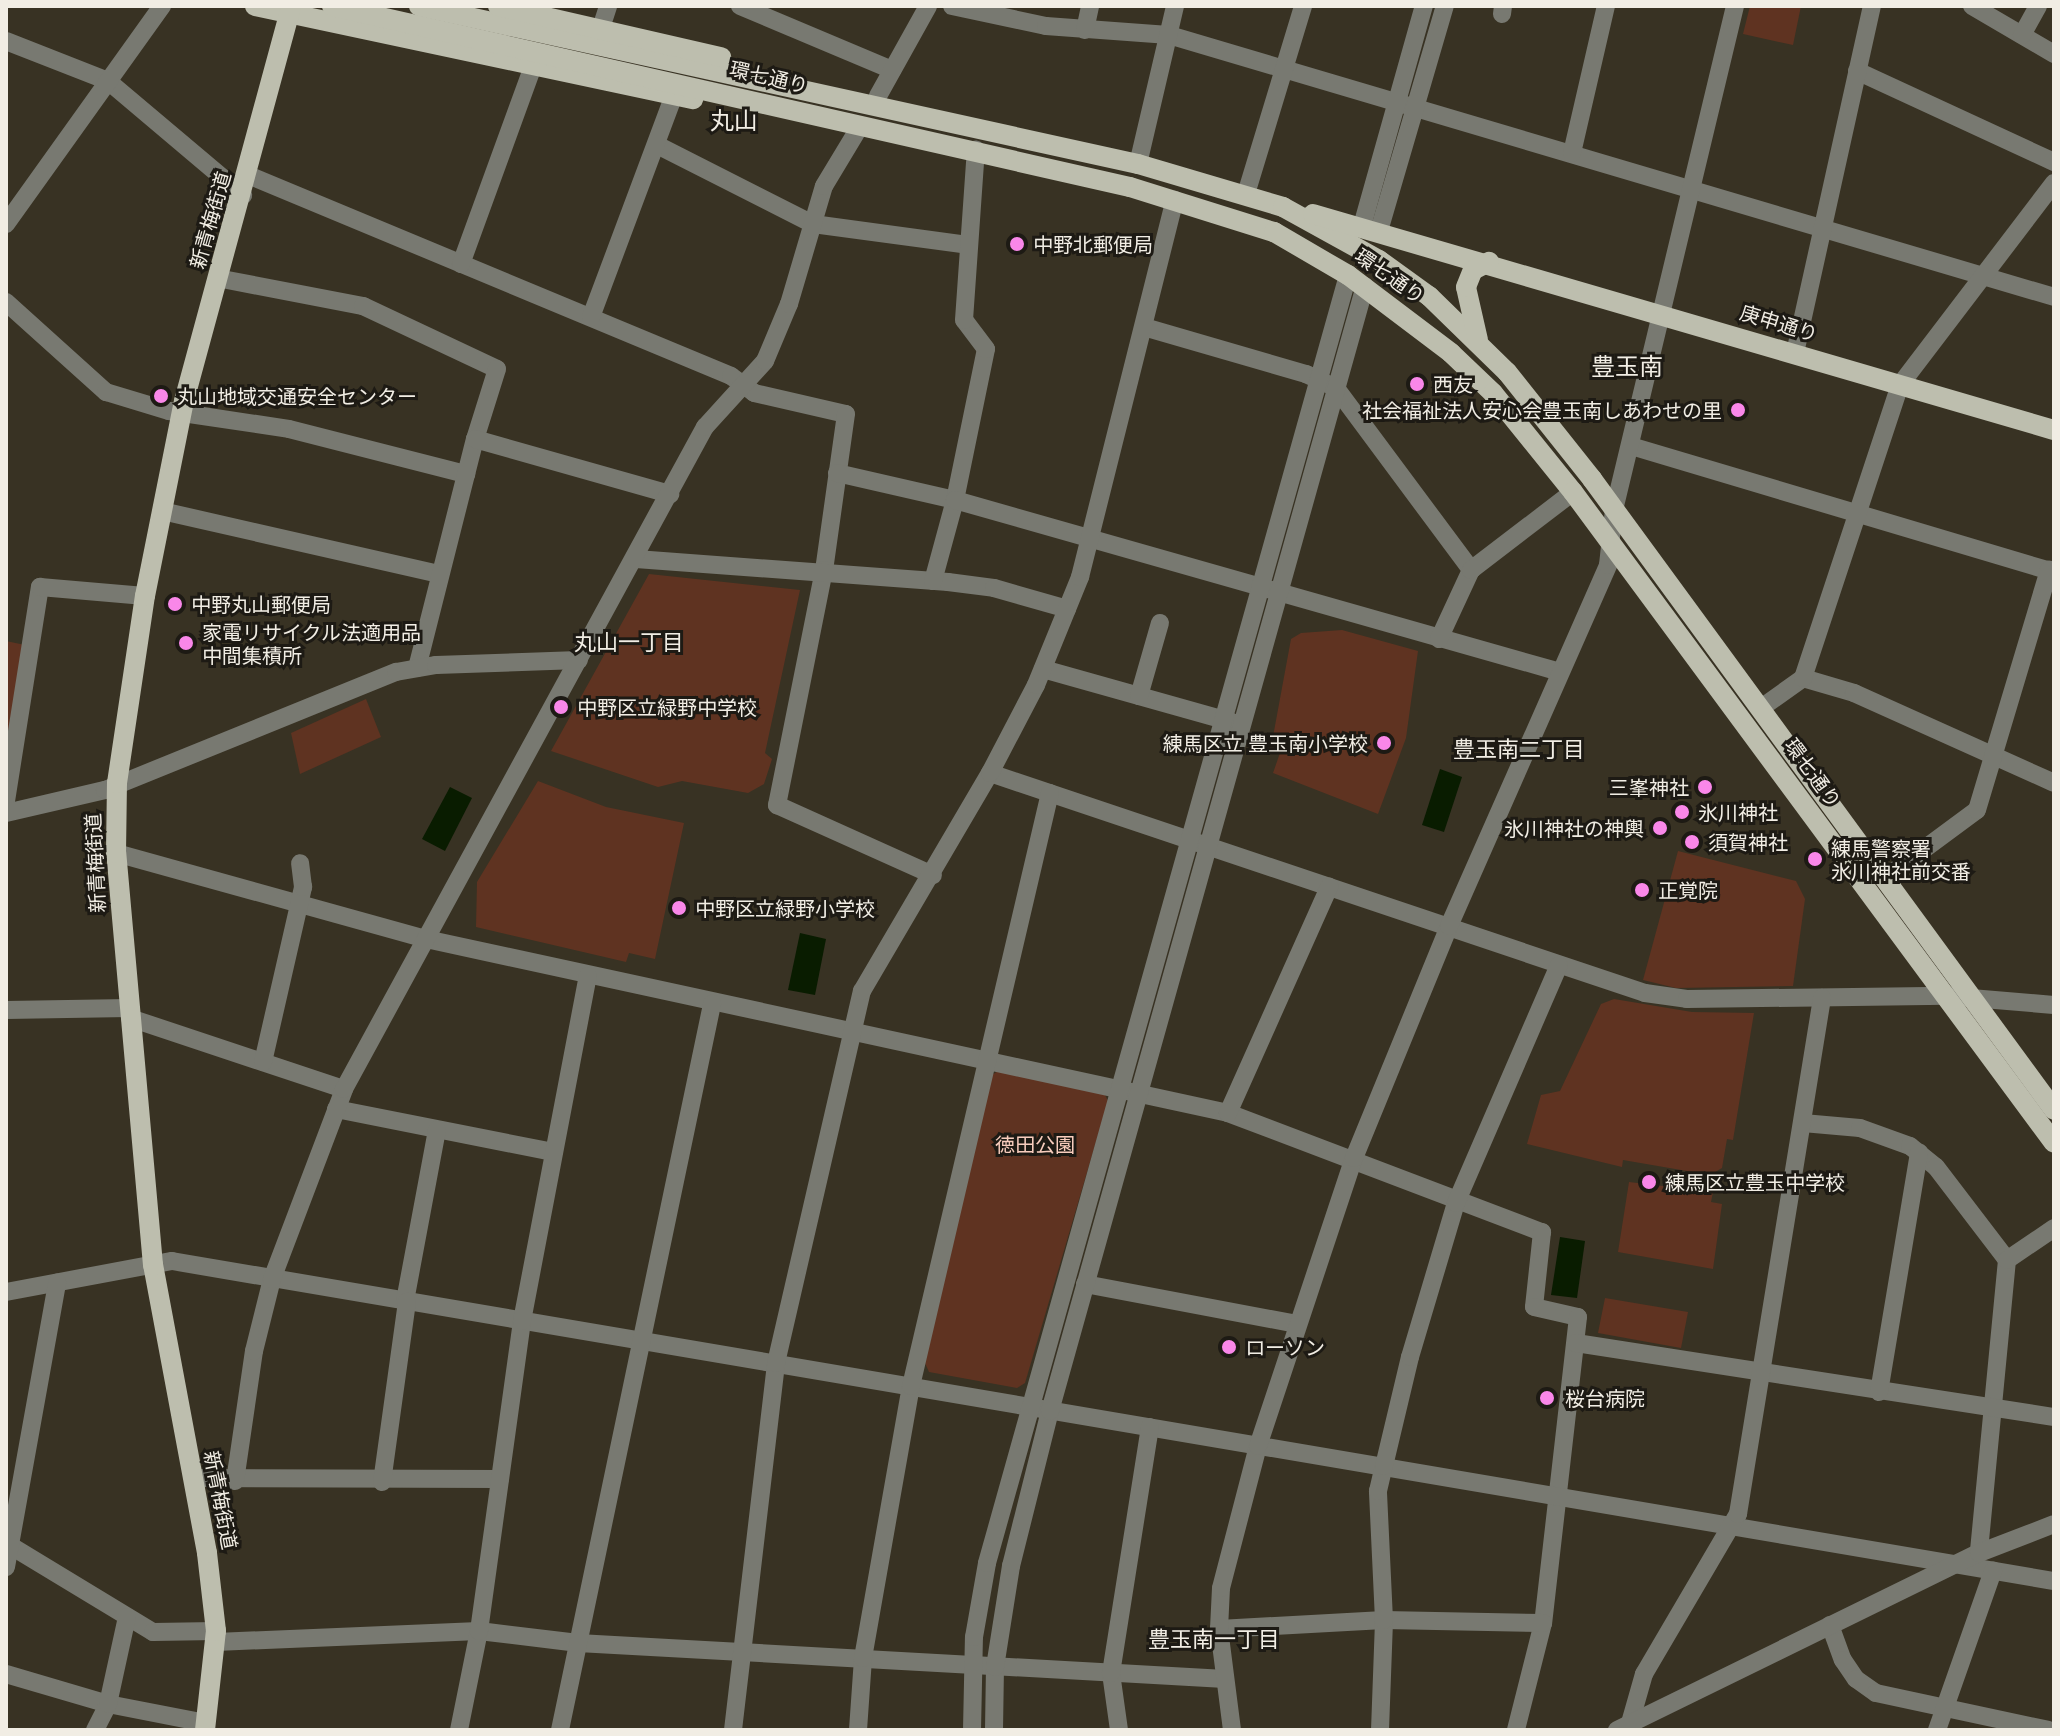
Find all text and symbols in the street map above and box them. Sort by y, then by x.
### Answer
street label: 環七通り [727,56,811,98]
district label: 丸山 [710,106,758,134]
street label: 新青梅街道 [185,169,235,271]
place label: 中野北郵便局 [1033,232,1153,256]
marker: 中野北郵便局 [1008,235,1026,253]
street label: 環七通り [1350,243,1430,309]
street label: 庚申通り [1737,300,1821,346]
district label: 豊玉南 [1591,352,1663,380]
place label: 西友 [1433,372,1473,396]
marker: 西友 [1408,375,1426,393]
place label: 丸山地域交通安全センター [177,384,417,408]
marker: 丸山地域交通安全センター [152,387,170,405]
place label: 社会福祉法人安心会豊玉南しあわせの里 [1362,398,1722,422]
marker: 社会福祉法人安心会豊玉南しあわせの里 [1729,401,1747,419]
place label: 中野丸山郵便局 [191,592,331,616]
marker: 中野丸山郵便局 [166,595,184,613]
place label: 家電リサイクル法適用品 中間集積所 [202,620,422,667]
district label: 丸山一丁目 [574,629,684,655]
marker: 家電リサイクル法適用品 中間集積所 [177,634,195,652]
place label: 中野区立緑野中学校 [577,695,757,719]
marker: 中野区立緑野中学校 [552,698,570,716]
place label: 練馬区立 豊玉南小学校 [1163,731,1368,755]
marker: 練馬区立 豊玉南小学校 [1375,734,1393,752]
street label: 環七通り [1780,734,1846,812]
district label: 豊玉南二丁目 [1453,736,1585,762]
place label: 三峯神社 [1609,775,1689,799]
marker: 三峯神社 [1696,778,1714,796]
place label: 氷川神社 [1698,800,1778,824]
marker: 氷川神社 [1673,803,1691,821]
street label: 新青梅街道 [80,812,110,914]
place label: 氷川神社の神輿 [1504,816,1644,840]
marker: 氷川神社の神輿 [1651,819,1669,837]
place label: 須賀神社 [1708,830,1788,854]
marker: 須賀神社 [1683,833,1701,851]
place label: 練馬警察署 氷川神社前交番 [1831,836,1971,883]
marker: 練馬警察署 氷川神社前交番 [1806,850,1824,868]
place label: 正覚院 [1658,878,1718,902]
marker: 正覚院 [1633,881,1651,899]
place label: 中野区立緑野小学校 [695,896,875,920]
marker: 中野区立緑野小学校 [670,899,688,917]
park label: 徳田公園 [995,1132,1075,1156]
place label: 練馬区立豊玉中学校 [1665,1170,1845,1194]
marker: 練馬区立豊玉中学校 [1640,1173,1658,1191]
place label: ローソン [1245,1335,1325,1359]
marker: ローソン [1220,1338,1238,1356]
place label: 桜台病院 [1565,1386,1645,1410]
marker: 桜台病院 [1536,1387,1558,1409]
street label: 新青梅街道 [200,1449,242,1551]
district label: 豊玉南一丁目 [1148,1626,1280,1652]

